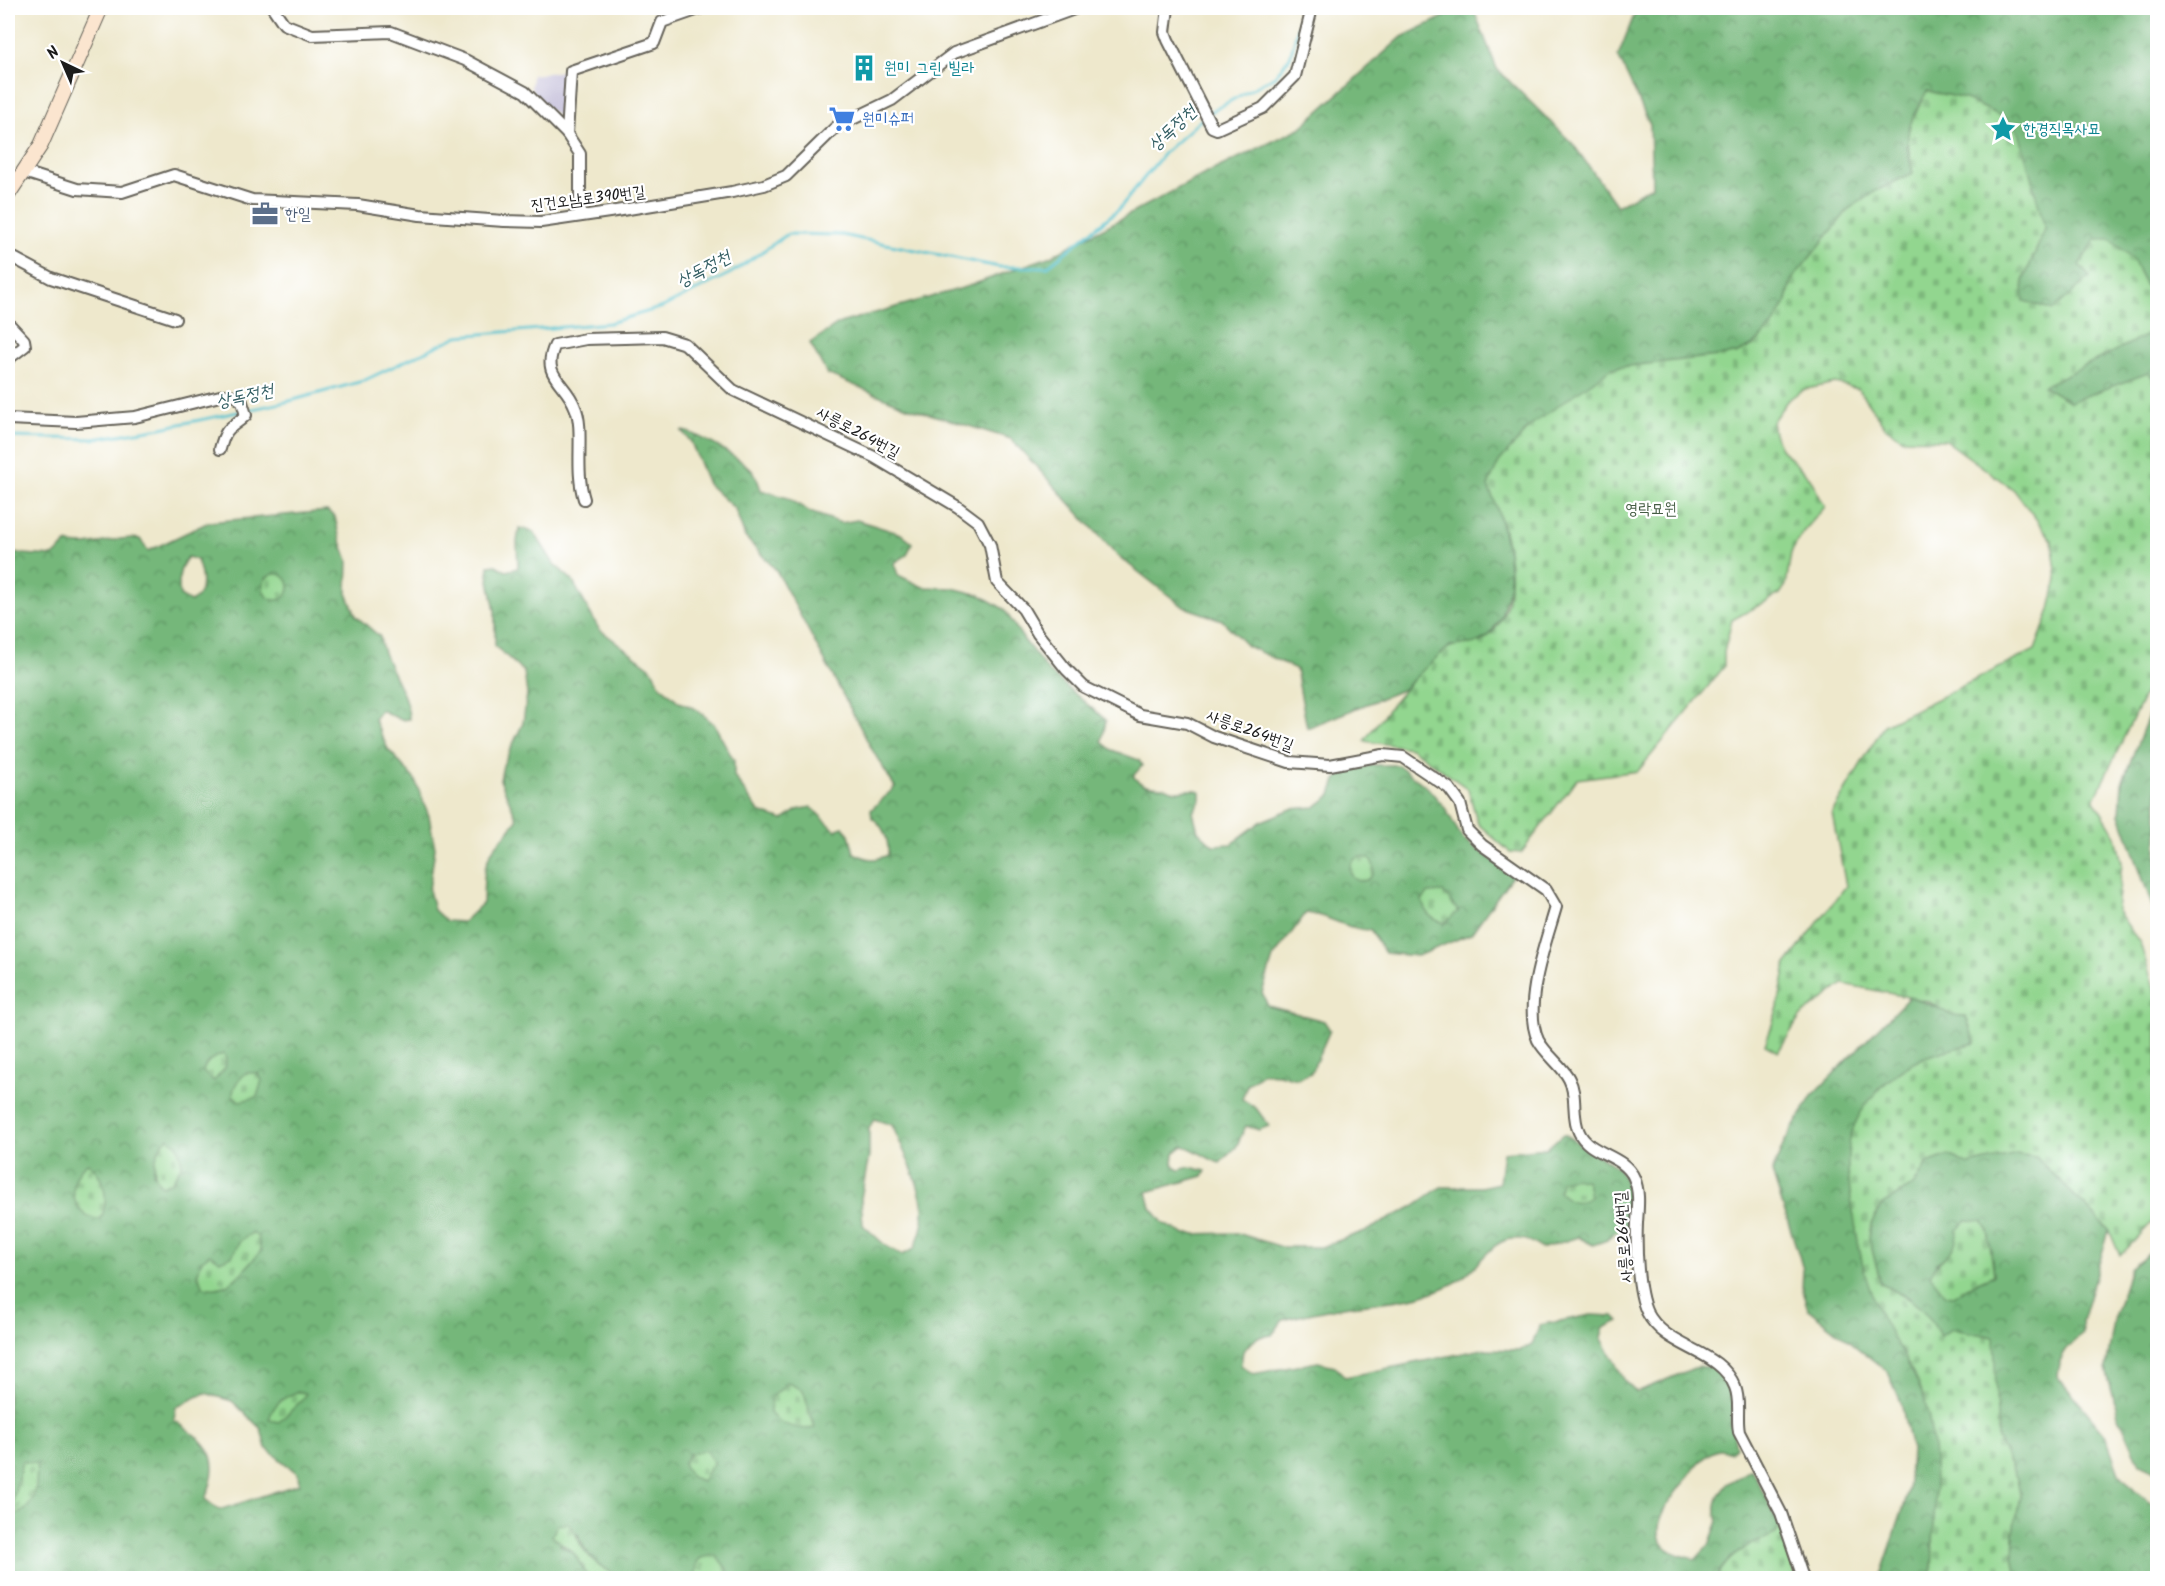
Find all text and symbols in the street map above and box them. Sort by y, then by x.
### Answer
north arrow [33,33,93,93]
text: N [41,41,66,66]
building icon: 원미 그린 빌라 [849,53,879,83]
place label: 원미 그린 빌라 [884,56,974,81]
water label: 상독정천 [1142,98,1205,159]
supermarket icon: 원미슈퍼 [827,104,857,134]
place label: 원미슈퍼 [862,107,914,132]
place icon: 한경직목사묘 [1988,114,2018,144]
place label: 한경직목사묘 [2023,117,2100,142]
street label: 진건오남로390번길 [529,180,647,218]
office icon: 한일 [250,199,280,229]
place label: 한일 [285,202,311,227]
water label: 상독정천 [672,243,738,296]
water label: 상독정천 [214,376,278,417]
street label: 사릉로264번길 [812,401,904,466]
park label: 영락묘원 [1625,497,1677,522]
street label: 사릉로264번길 [1203,704,1297,758]
street label: 사릉로264번길 [1608,1190,1640,1283]

